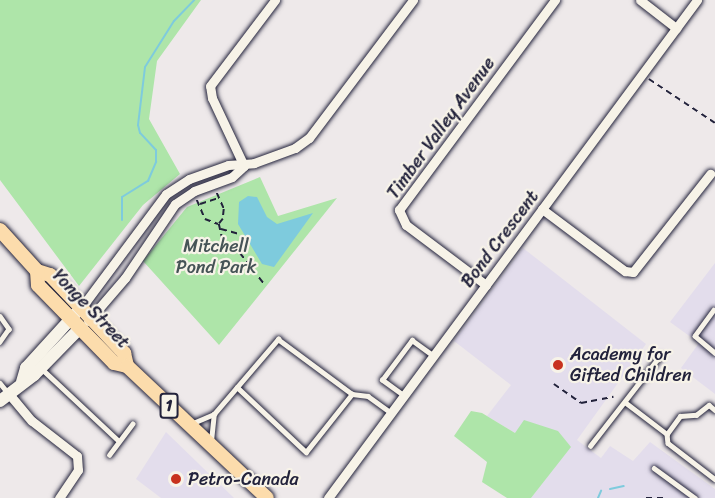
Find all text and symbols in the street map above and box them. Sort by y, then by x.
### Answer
street label: Timber Valley Avenue [383,53,499,203]
street label: Bond Crescent [456,186,544,292]
park label: Mitchell Pond Park [176,236,256,278]
street label: Yonge Street [48,265,134,353]
place label: Academy for Gifted Children [570,344,691,386]
marker: Academy for Gifted Children [551,358,565,372]
road number: 1 [158,393,180,419]
place label: Petro-Canada [188,468,299,490]
marker: Petro-Canada [169,472,183,486]

